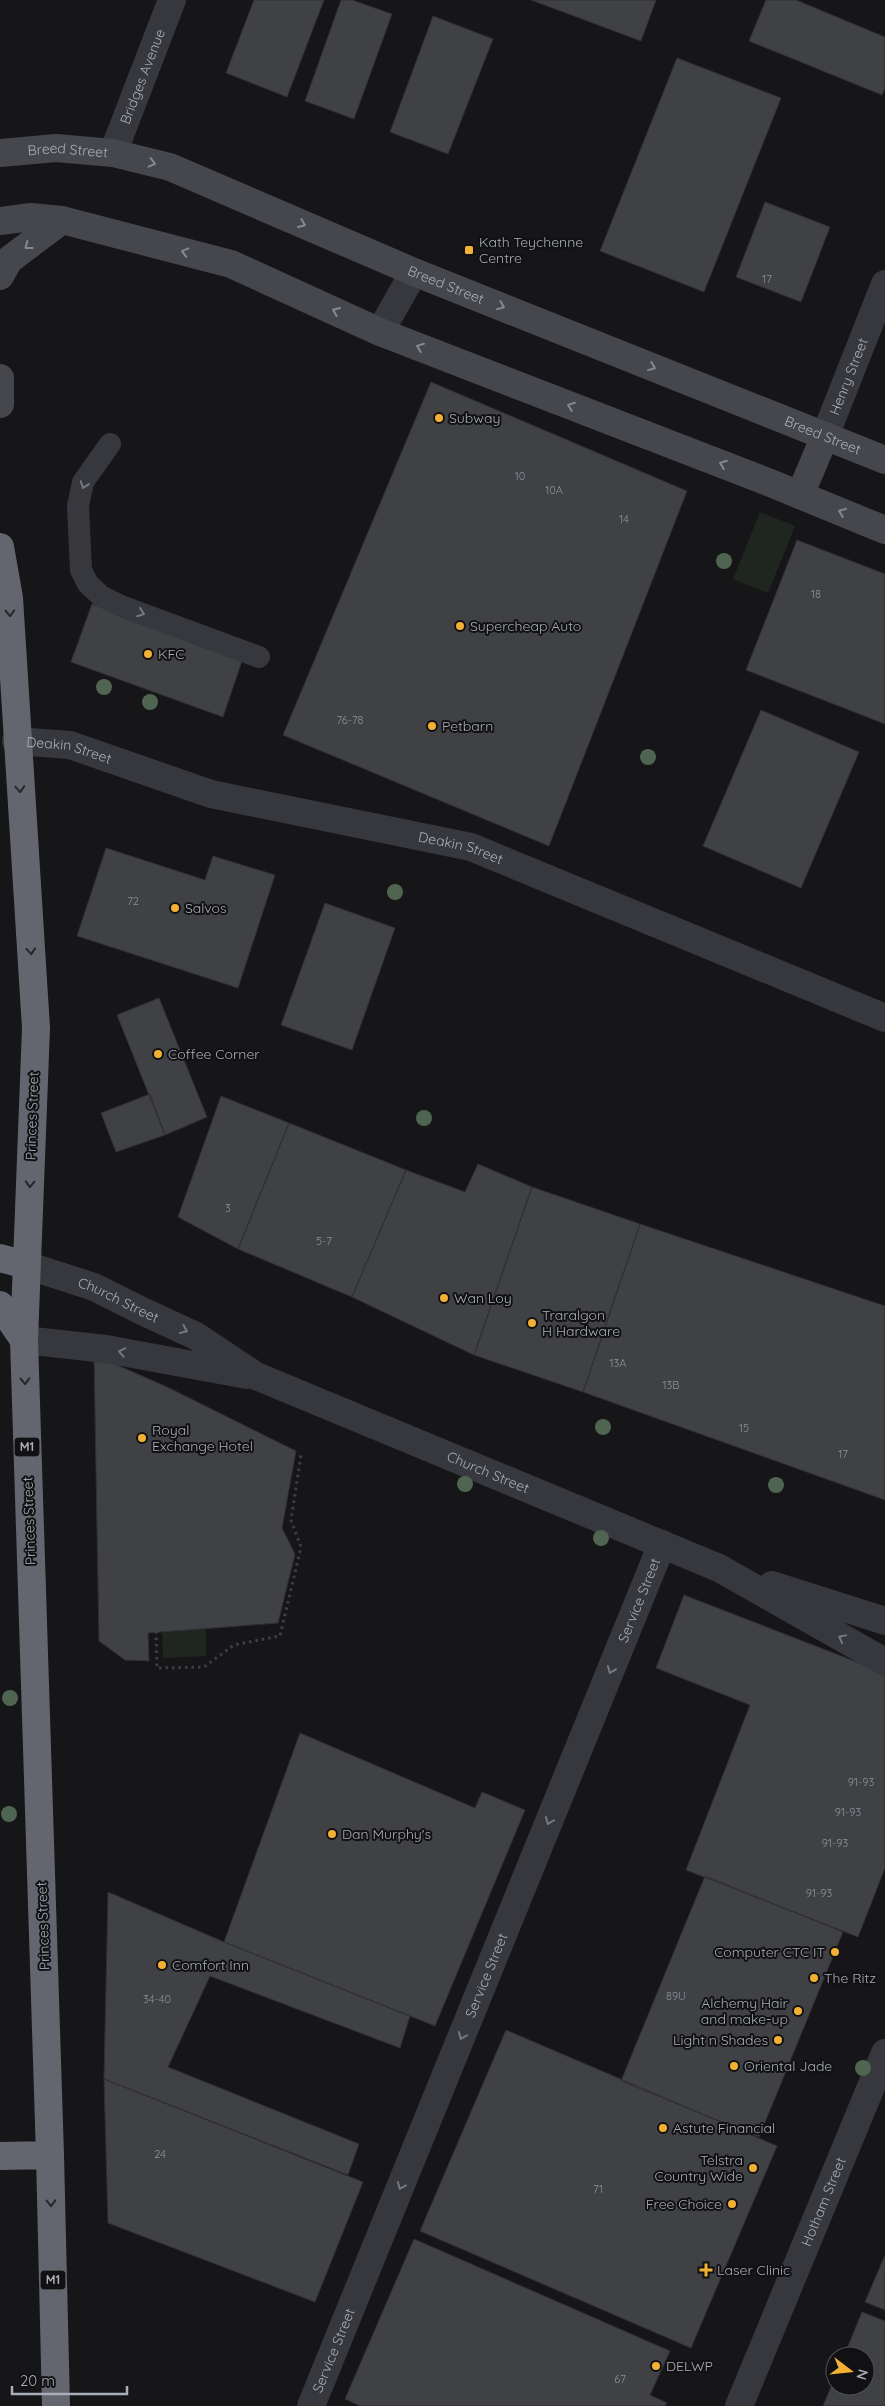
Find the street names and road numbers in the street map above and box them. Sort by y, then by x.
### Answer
street label: Bridges Avenue [116,26,169,127]
street label: Breed Street [27,139,109,162]
street label: Breed Street [405,261,487,308]
street label: Henry Street [825,335,872,418]
street label: Breed Street [782,412,864,459]
street label: Deakin Street [26,733,114,768]
street label: Deakin Street [417,828,506,868]
street label: Princes Street [21,1071,43,1161]
street label: Church Street [76,1273,162,1327]
road number: M1 [15,1438,40,1456]
street label: Church Street [444,1447,532,1497]
street label: Princes Street [18,1476,40,1566]
street label: Service Street [614,1555,664,1645]
street label: Princes Street [32,1881,54,1971]
street label: Service Street [461,1930,512,2020]
street label: Hotham Street [797,2154,850,2249]
road number: M1 [40,2270,66,2290]
street label: Service Street [308,2305,359,2395]

